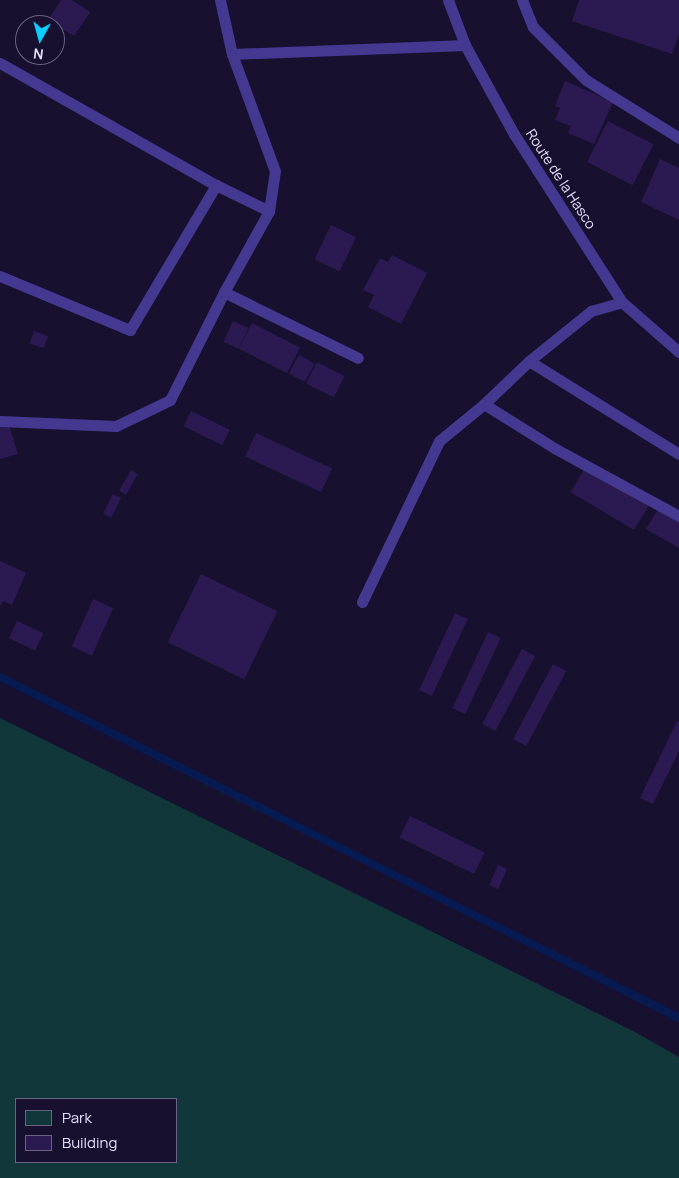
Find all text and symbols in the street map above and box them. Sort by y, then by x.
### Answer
north arrow [15,15,65,65]
text: N [32,44,44,64]
street label: Route de la Hasco [523,126,599,232]
legend [15,1098,178,1163]
text: Park [62,1107,92,1128]
text: Building [62,1132,117,1153]

